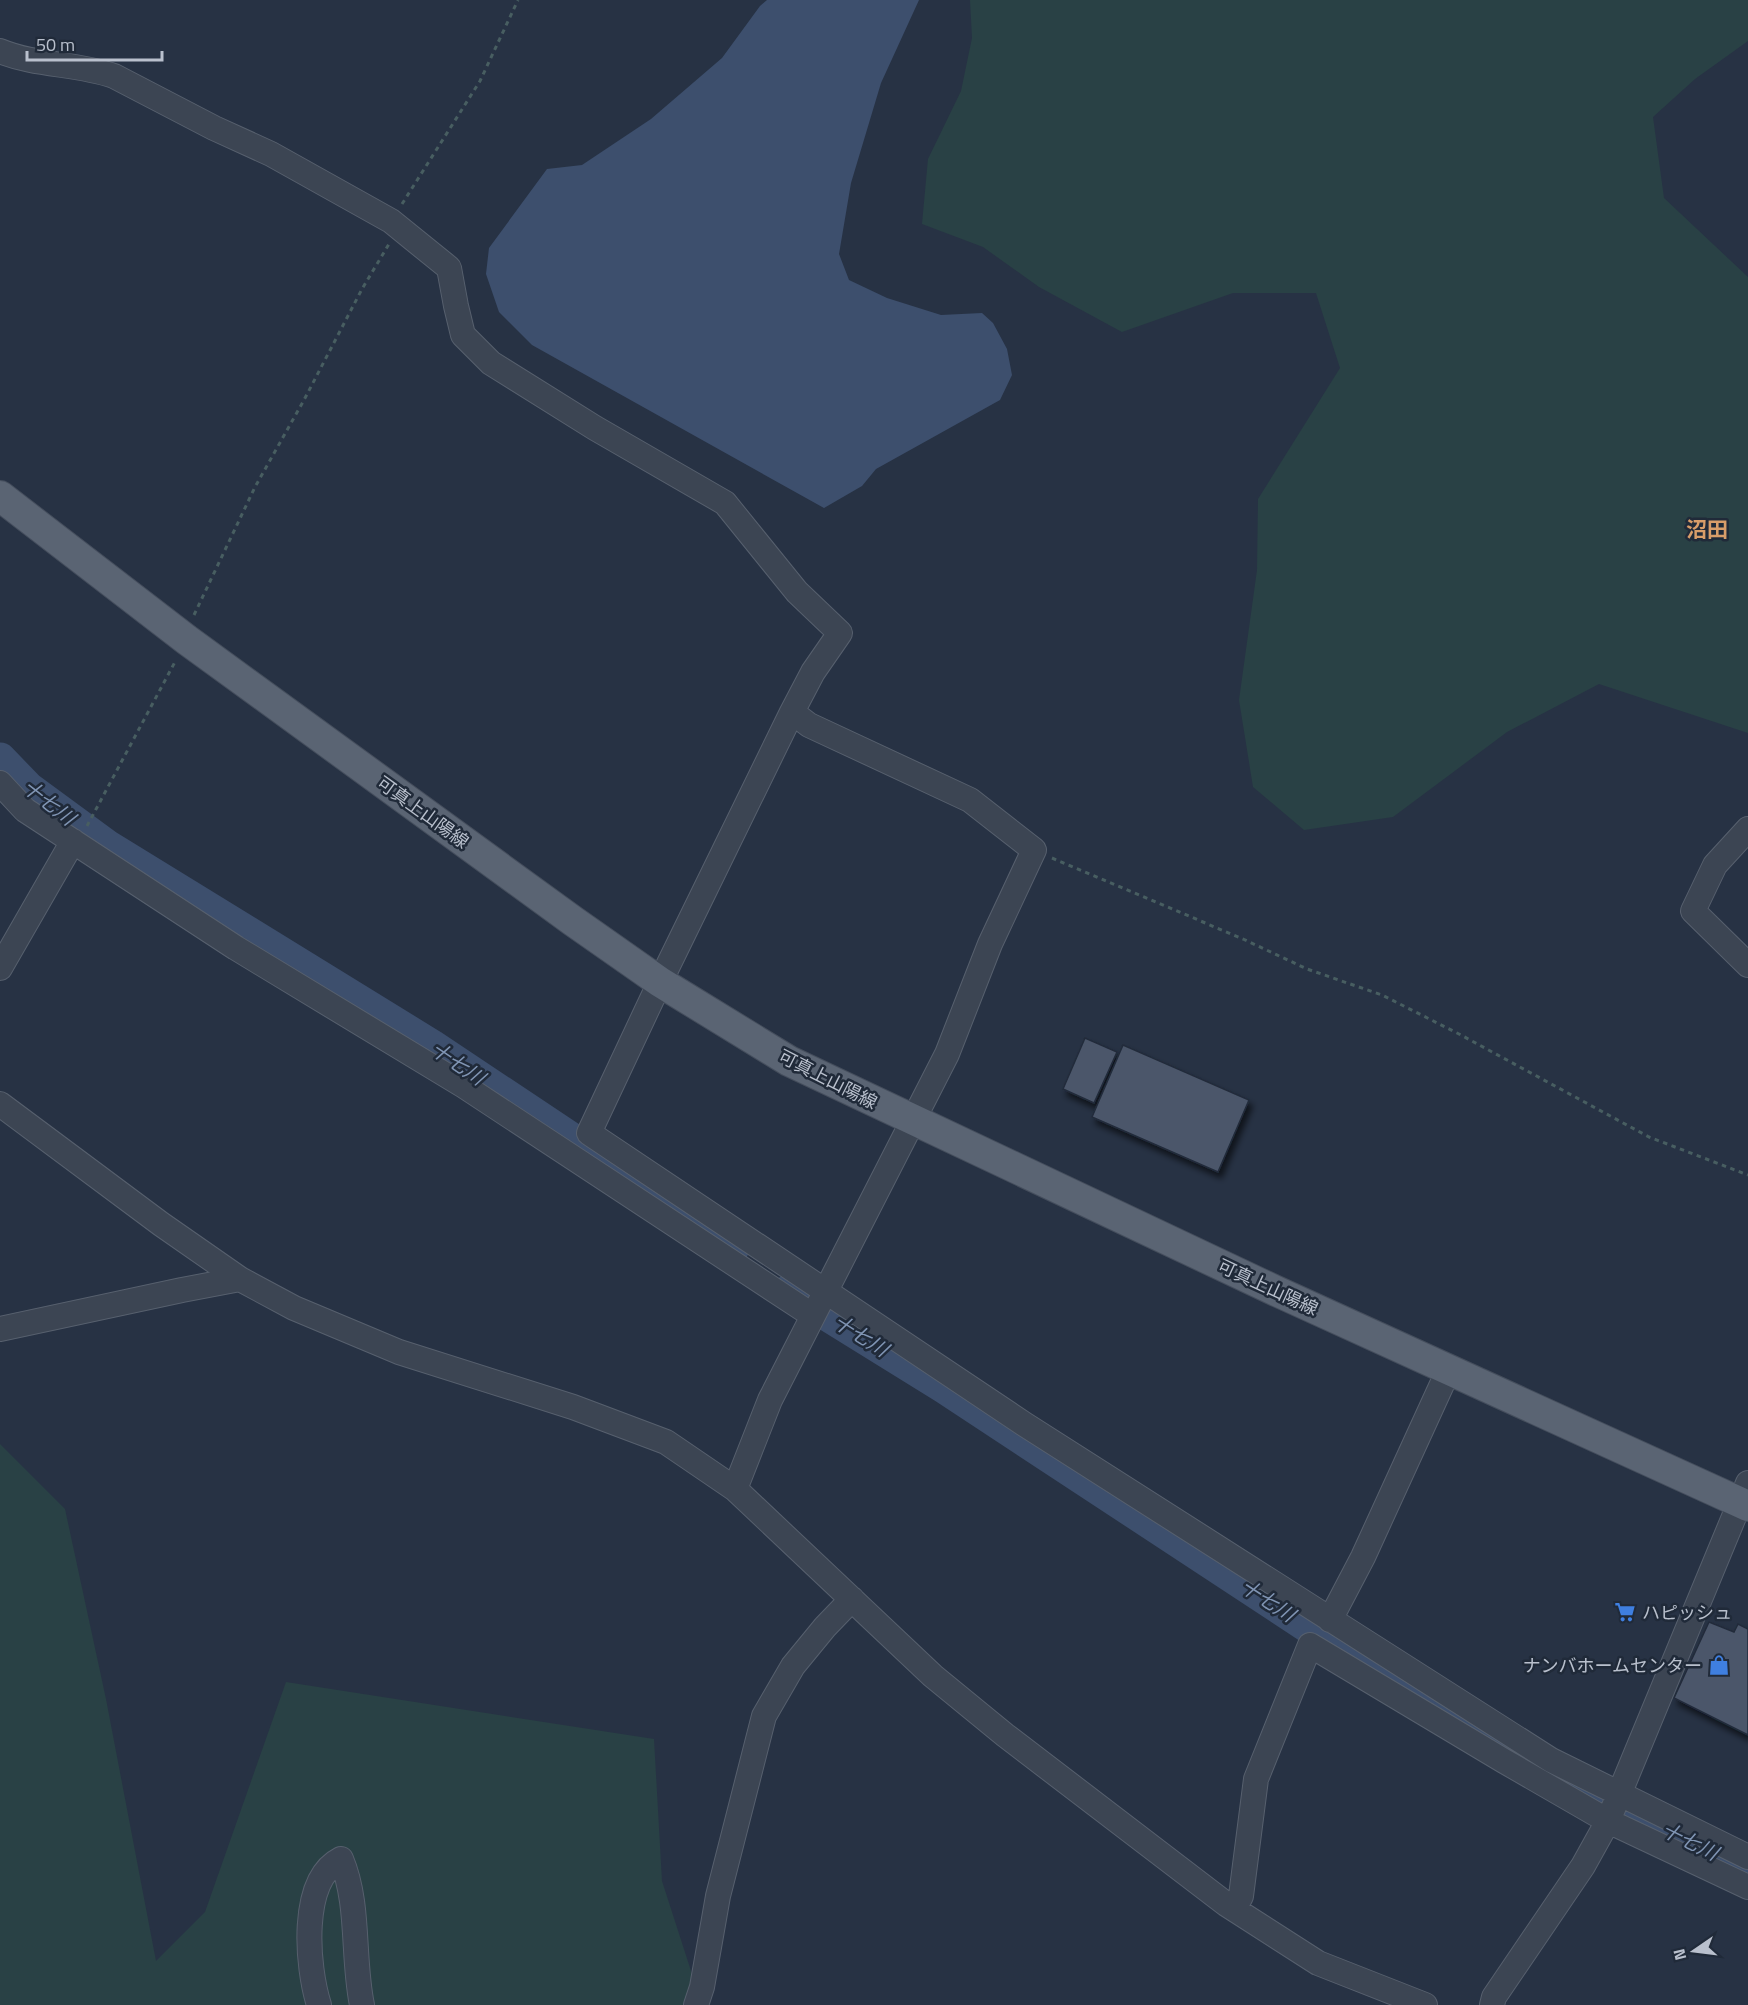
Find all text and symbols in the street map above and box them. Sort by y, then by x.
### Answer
scale bar [27,24,162,62]
text: 50 m [36,31,75,58]
district label: 沼田 [1686,513,1728,545]
street label: 可真上山陽線 [371,769,475,855]
water label: 十七川 [16,771,84,834]
water label: 十七川 [424,1033,493,1094]
street label: 可真上山陽線 [774,1042,882,1116]
street label: 可真上山陽線 [1213,1252,1323,1322]
water label: 十七川 [827,1306,896,1365]
water label: 十七川 [1234,1571,1303,1630]
place label: ハピッシュ [1642,1599,1732,1626]
supermarket icon: ハピッシュ [1613,1600,1637,1624]
place label: ナンバホームセンター [1523,1652,1702,1679]
shop icon: ナンバホームセンター [1707,1653,1731,1677]
water label: 十七川 [1656,1814,1726,1869]
north arrow [1664,1921,1724,1981]
text: N [1666,1946,1692,1963]

